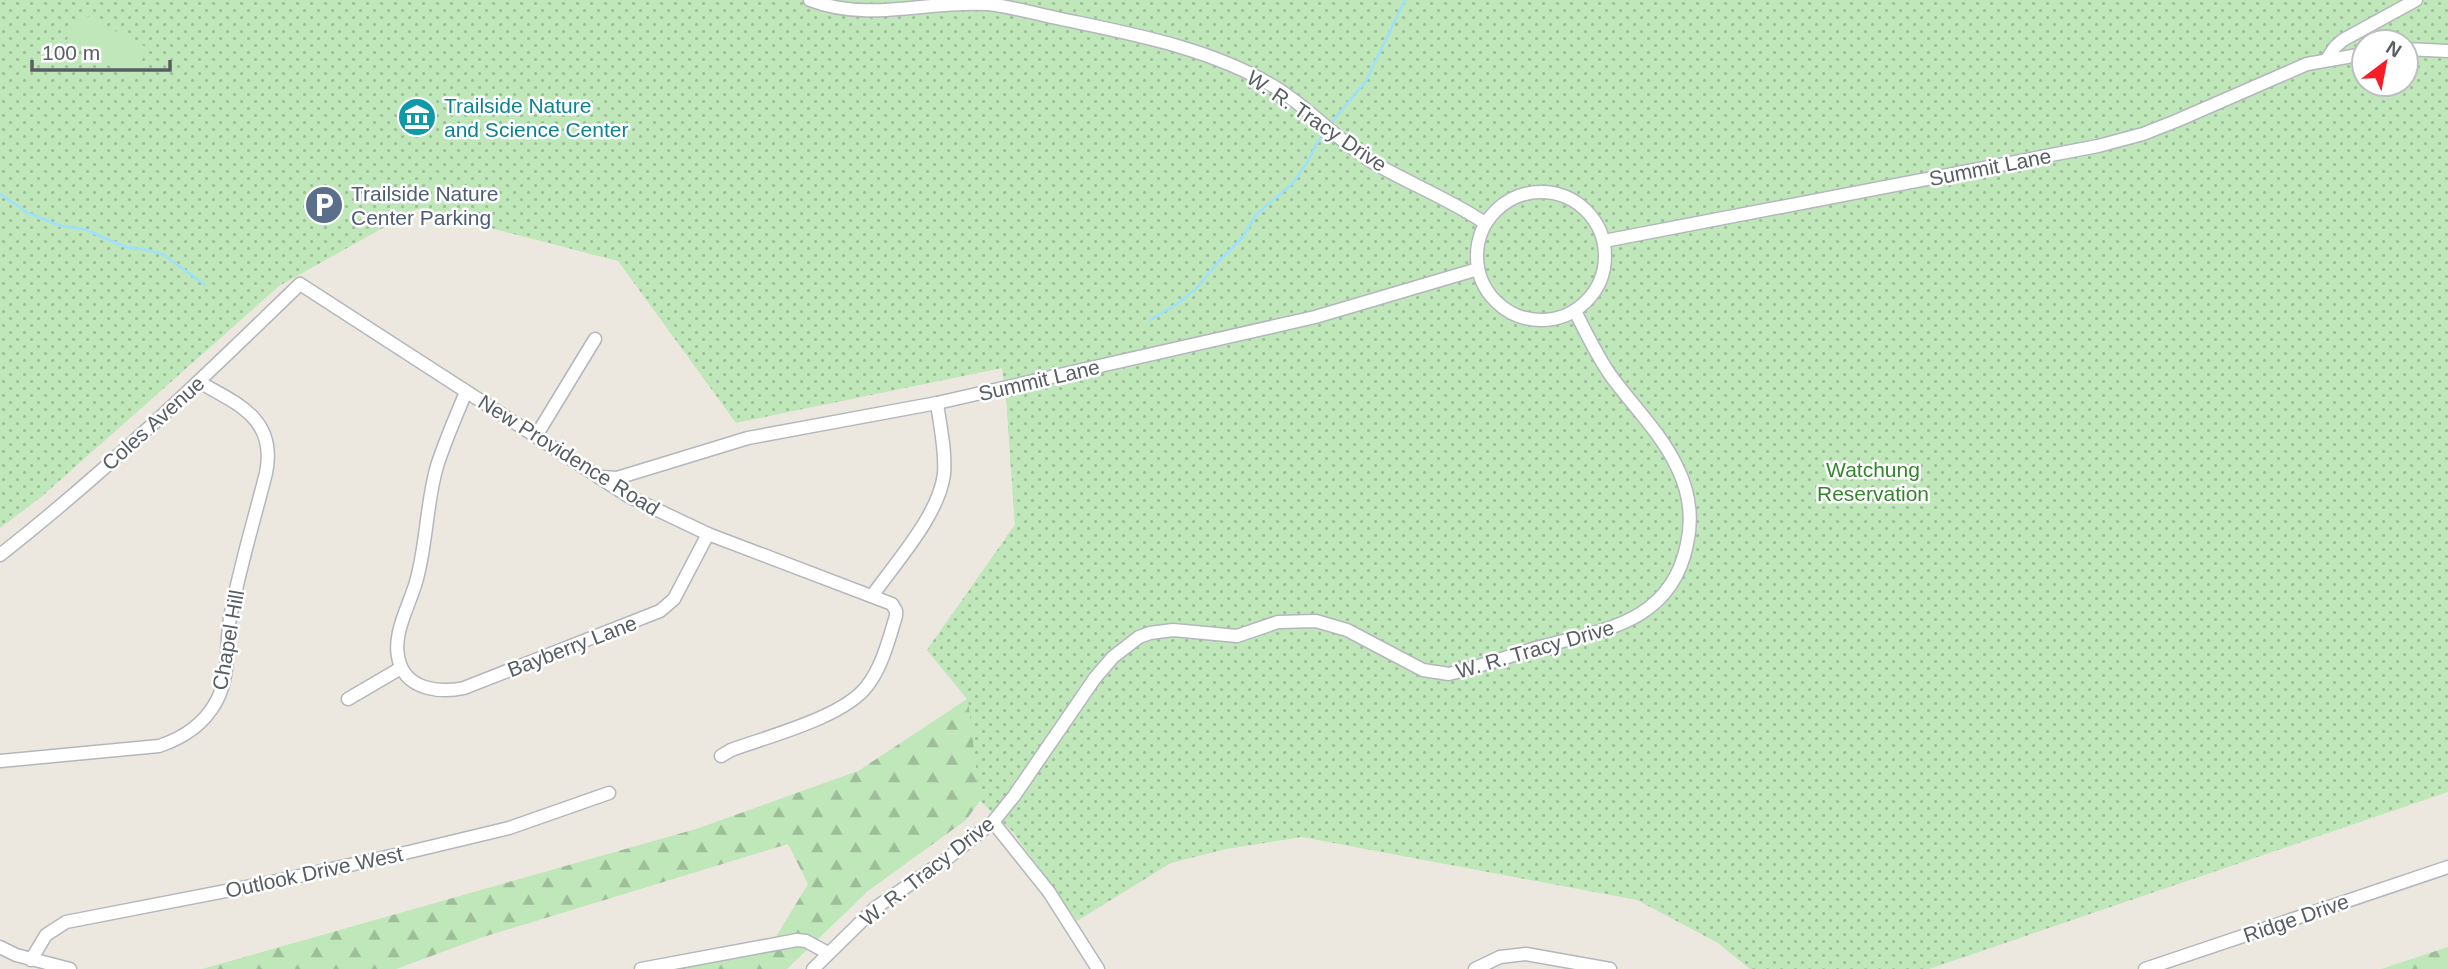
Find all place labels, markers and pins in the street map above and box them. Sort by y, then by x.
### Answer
place label: Trailside Nature and Science Center [444,94,628,141]
museum icon: Trailside Nature and Science Center [396,96,438,138]
place label: Trailside Nature Center Parking [351,182,498,229]
parking icon: Trailside Nature Center Parking [303,184,345,226]

